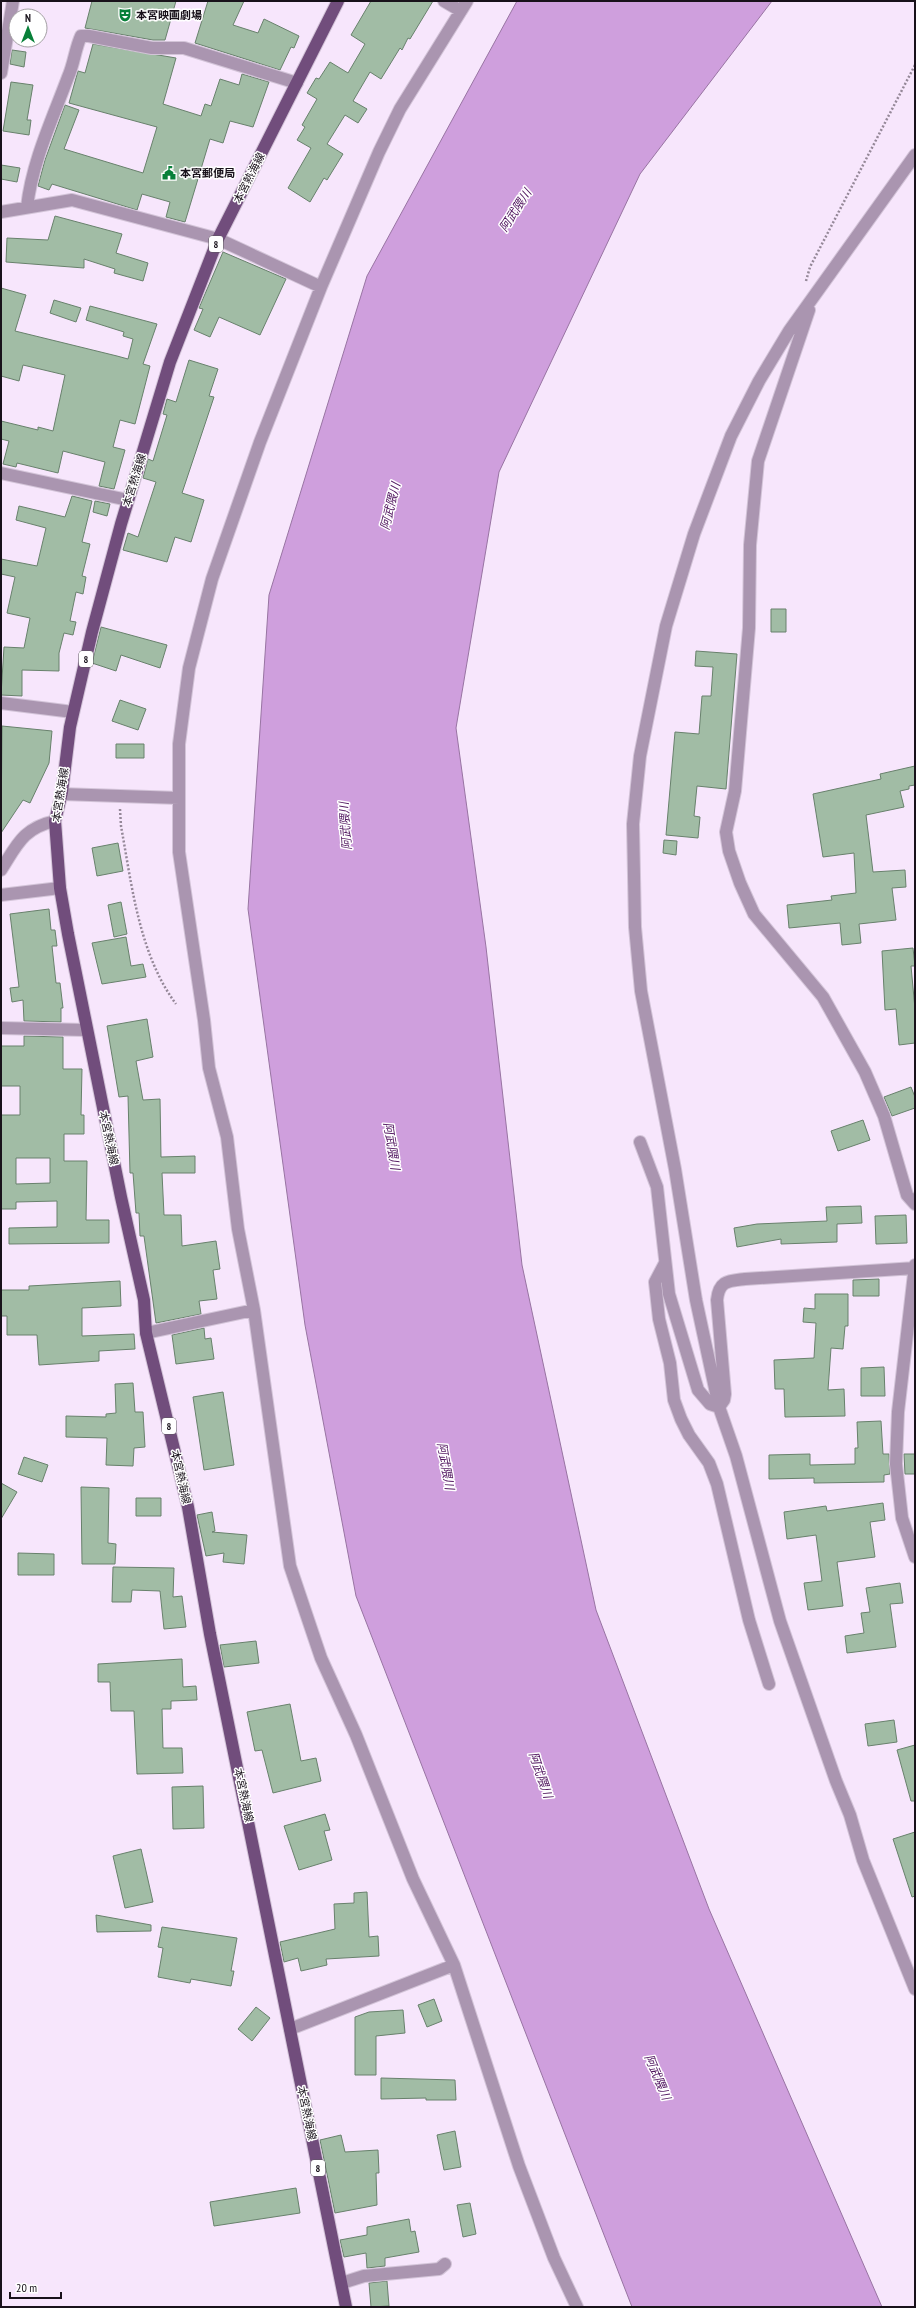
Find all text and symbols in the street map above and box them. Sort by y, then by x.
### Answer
theatre icon: 本宮映画劇場 [117,7,133,23]
north arrow [8,8,48,48]
place label: 本宮映画劇場 [136,8,202,22]
text: N [25,11,31,25]
street label: 本宮熱海線 [230,150,268,206]
public building icon: 本宮郵便局 [161,165,177,181]
place label: 本宮郵便局 [180,166,235,180]
water label: 阿武隈川 [496,184,535,234]
road number: 8 [209,236,223,252]
street label: 本宮熱海線 [119,452,149,508]
water label: 阿武隈川 [377,479,404,531]
road number: 8 [79,651,93,667]
street label: 本宮熱海線 [49,767,71,823]
water label: 阿武隈川 [336,800,354,850]
street label: 本宮熱海線 [96,1110,122,1166]
water label: 阿武隈川 [381,1121,403,1173]
road number: 8 [162,1418,176,1434]
water label: 阿武隈川 [434,1441,458,1493]
street label: 本宮熱海線 [168,1449,194,1505]
water label: 阿武隈川 [526,1750,557,1802]
street label: 本宮熱海線 [231,1767,257,1823]
water label: 阿武隈川 [642,2052,675,2104]
street label: 本宮熱海線 [294,2085,320,2141]
road number: 8 [311,2160,325,2176]
scale bar [10,2274,61,2300]
text: 20 m [16,2280,37,2295]

